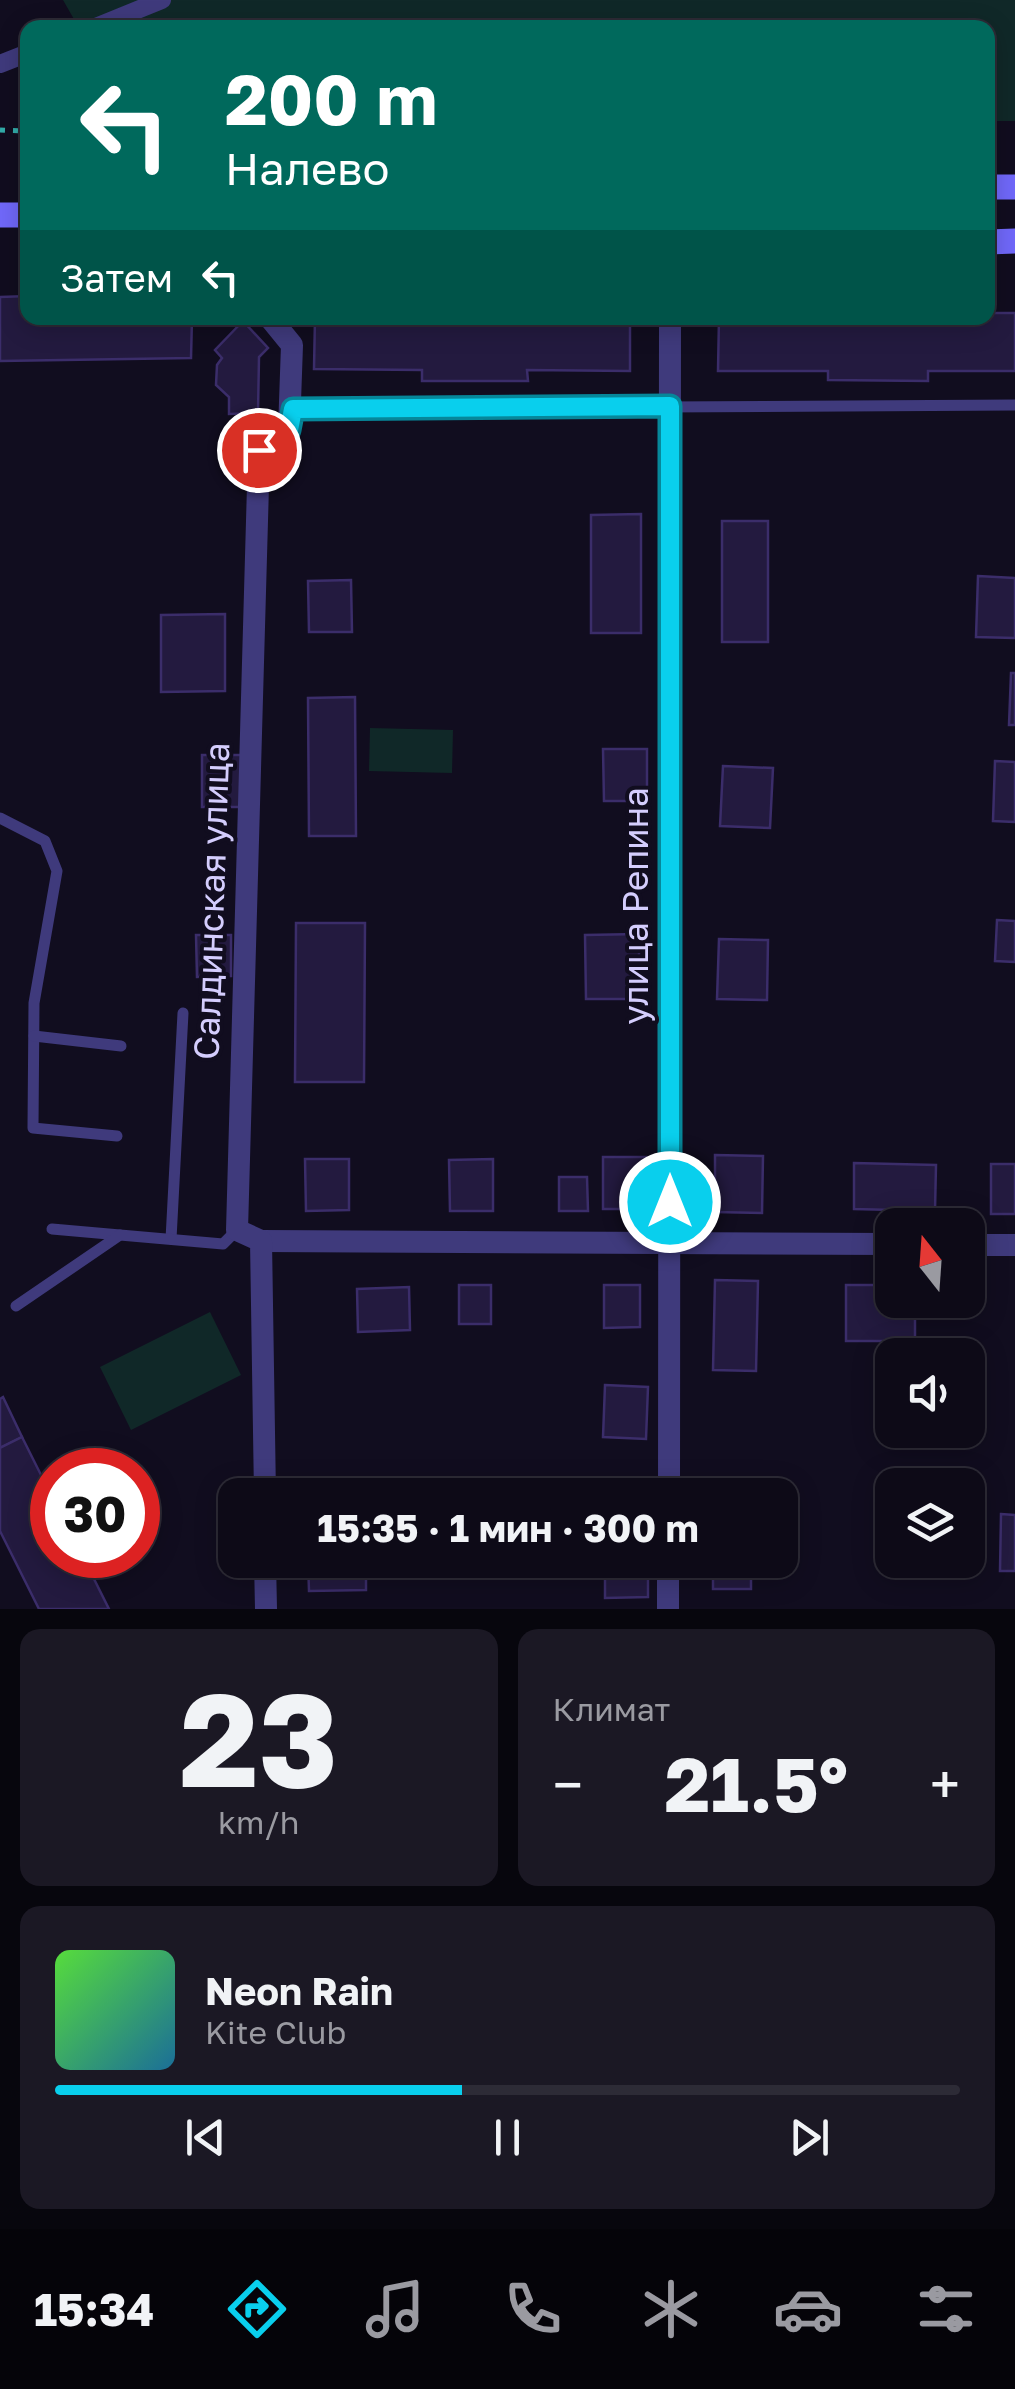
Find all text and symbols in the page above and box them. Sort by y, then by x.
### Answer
text: 200 m [225,56,437,140]
icon: left [60,60,190,190]
text: Налево [225,141,389,195]
icon: left [193,250,248,305]
text: Затем [60,255,173,300]
pin [217,408,302,493]
icon: arrive [232,423,287,478]
street label: Салдинская улица [184,741,238,1061]
street label: улица Репина [614,787,656,1025]
position arrow [618,1150,722,1254]
north arrow [875,1208,985,1318]
map controls [875,1208,985,1578]
button: sound [875,1338,985,1448]
speed limit sign: 30 [30,1448,160,1578]
button: layers [875,1468,985,1578]
text: 15:35 · 1 мин · 300 m [317,1505,699,1550]
text: 23 [179,1660,338,1816]
text: Климат [553,1690,670,1728]
text: 21.5° [665,1738,848,1829]
text: − [553,1751,583,1817]
text: + [930,1751,960,1817]
text: km/h [218,1803,299,1841]
text: Neon Rain [205,1968,393,2013]
text: Kite Club [205,2013,346,2051]
icon: previous [178,2110,233,2165]
icon: pause [480,2110,535,2165]
icon: next [782,2110,837,2165]
icon: directions [222,2274,292,2344]
icon: music [360,2274,430,2344]
icon: phone [498,2274,568,2344]
icon: climate [636,2274,706,2344]
icon: car [773,2274,843,2344]
icon: filters [911,2274,981,2344]
text: 15:34 [34,2282,154,2336]

